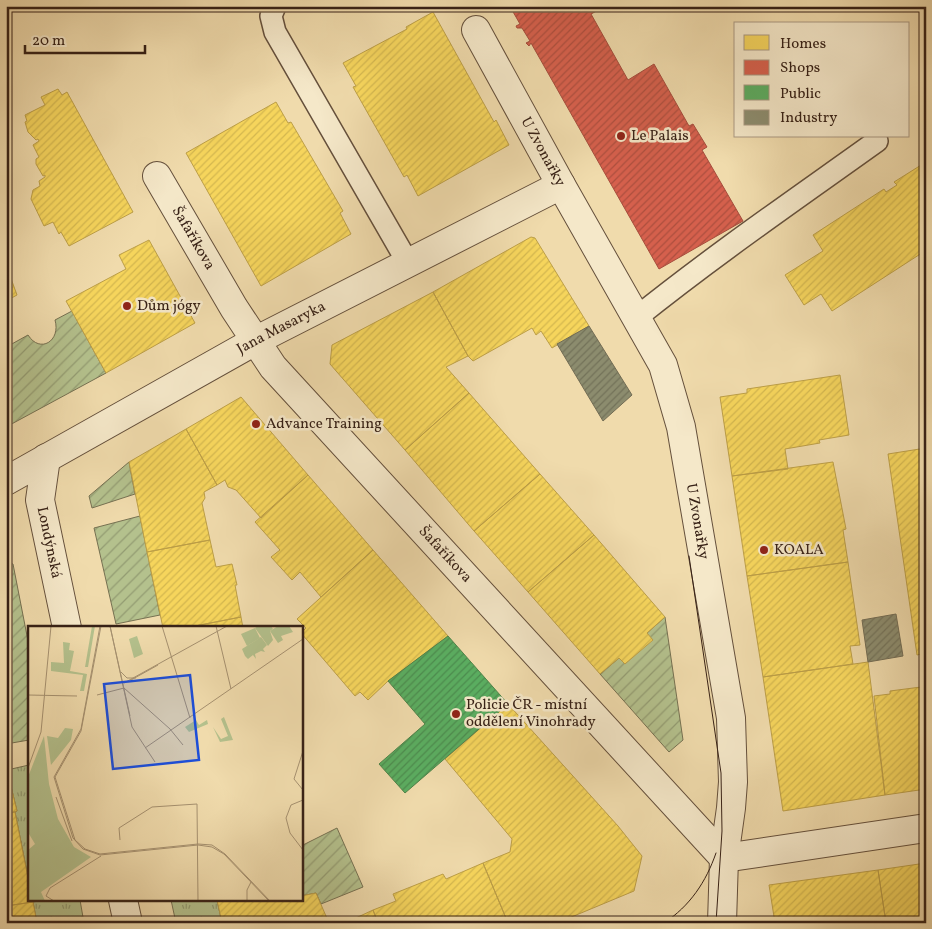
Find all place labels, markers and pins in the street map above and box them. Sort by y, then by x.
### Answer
place label: Le Palais [631,126,689,147]
marker: Le Palais [615,130,627,142]
place label: Dům jógy [137,296,201,317]
marker: Dům jógy [121,300,133,312]
place label: Advance Training [266,414,382,435]
marker: Advance Training [250,418,262,430]
place label: KOALA [774,540,824,561]
marker: KOALA [758,544,770,556]
place label: Policie ČR - místní oddělení Vinohrady [466,695,596,733]
marker: Policie ČR - místní oddělení Vinohrady [450,708,462,720]

